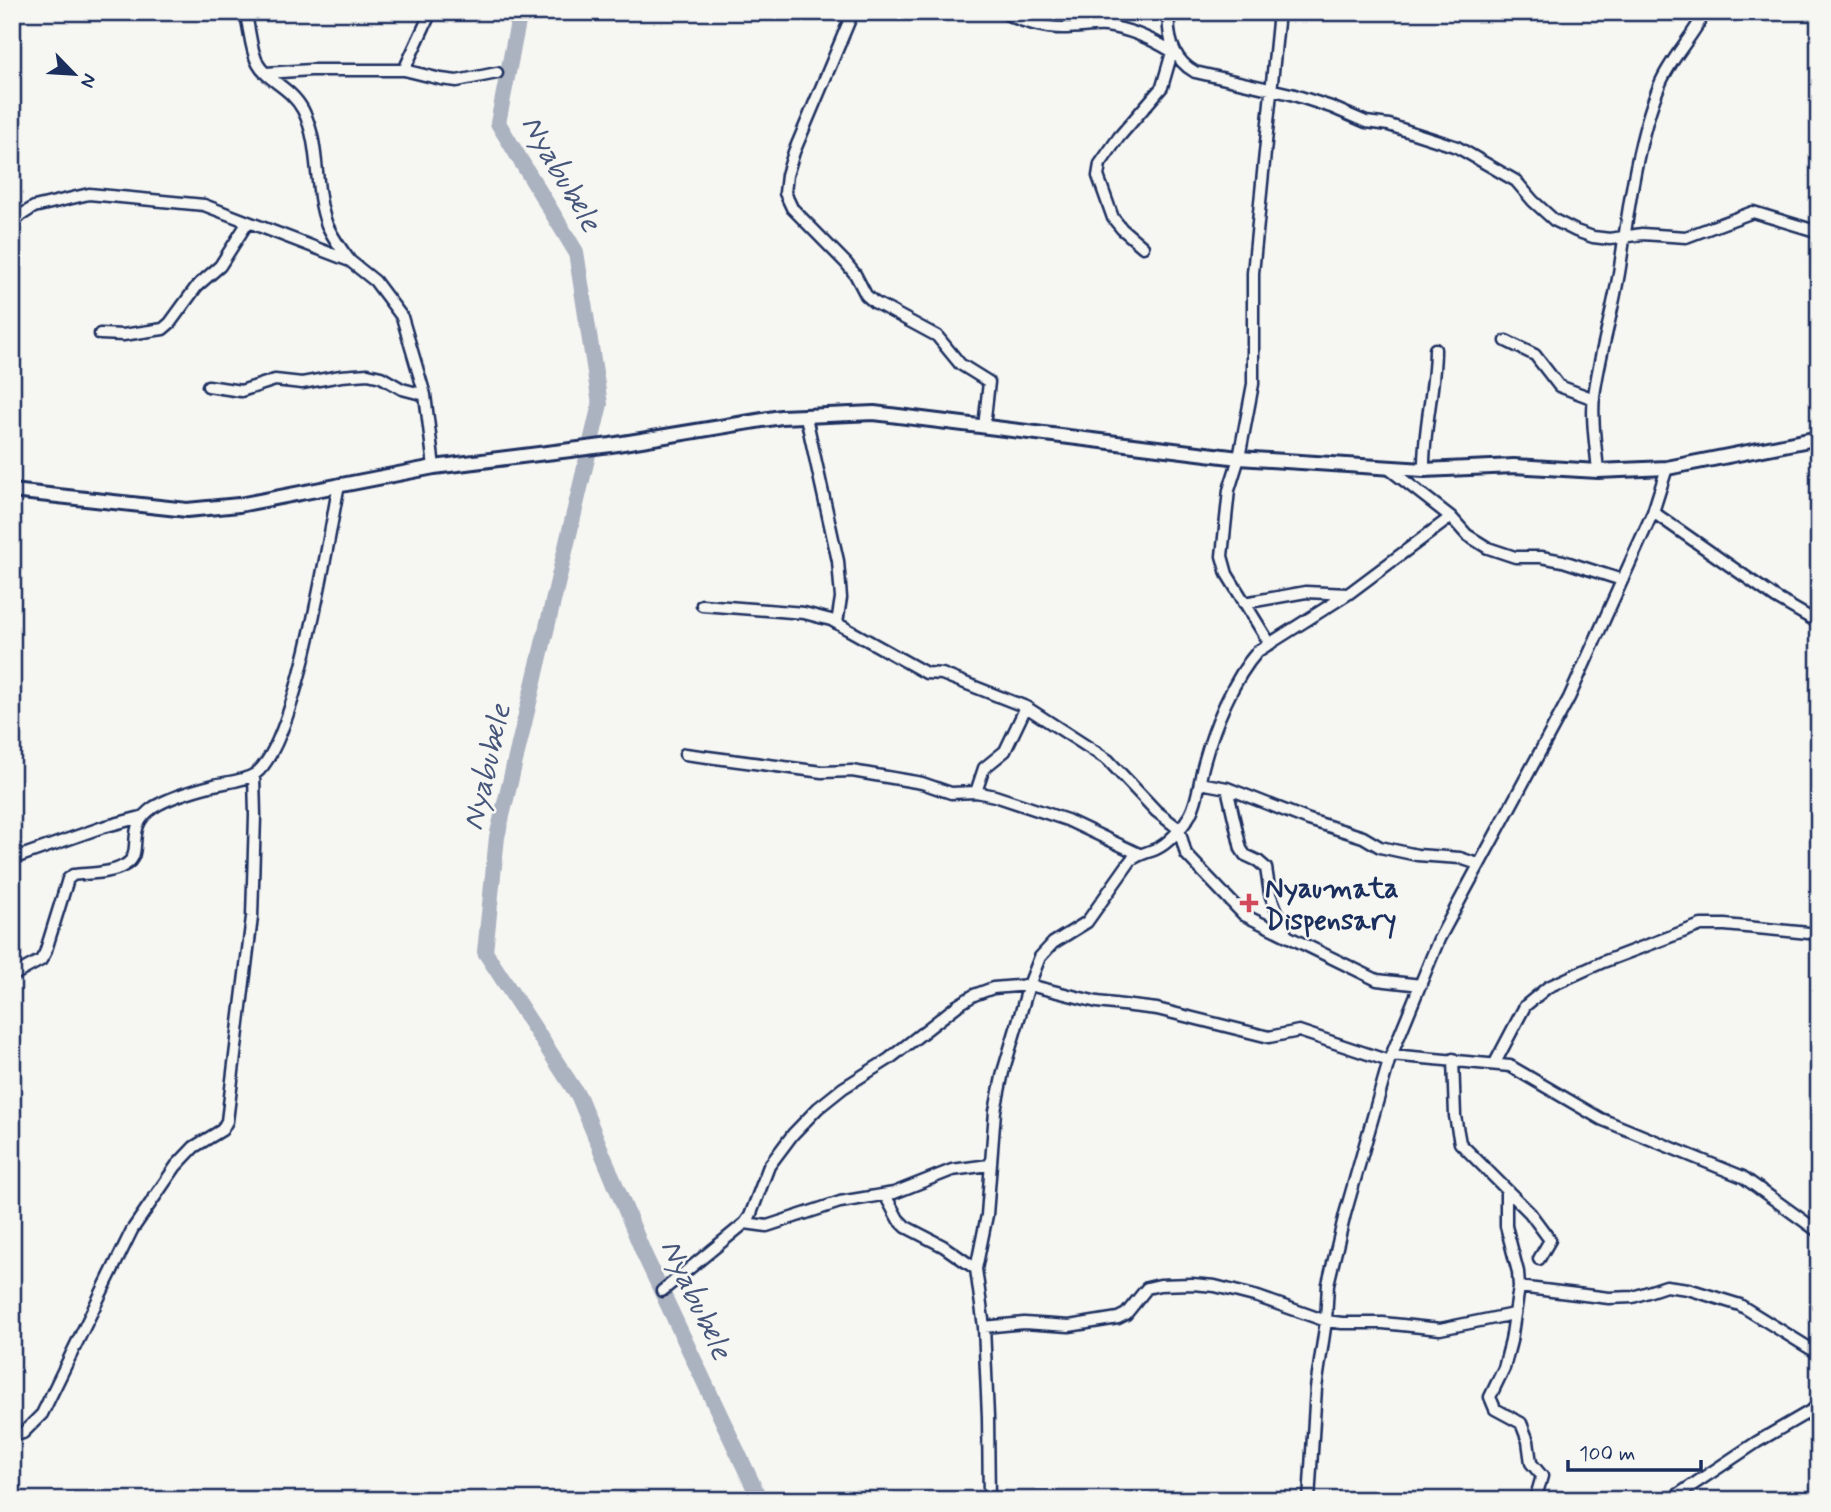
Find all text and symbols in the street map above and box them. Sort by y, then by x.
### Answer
north arrow [38,38,108,108]
text: N [74,70,102,92]
water label: Nyabubele [512,108,610,240]
water label: Nyabubele [454,699,521,834]
place label: Nyaumata Dispensary [1265,871,1399,940]
marker: Nyaumata Dispensary [1239,893,1259,913]
water label: Nyabubele [651,1233,741,1367]
scale bar [1568,1428,1702,1472]
text: 100 m [1579,1440,1635,1468]

